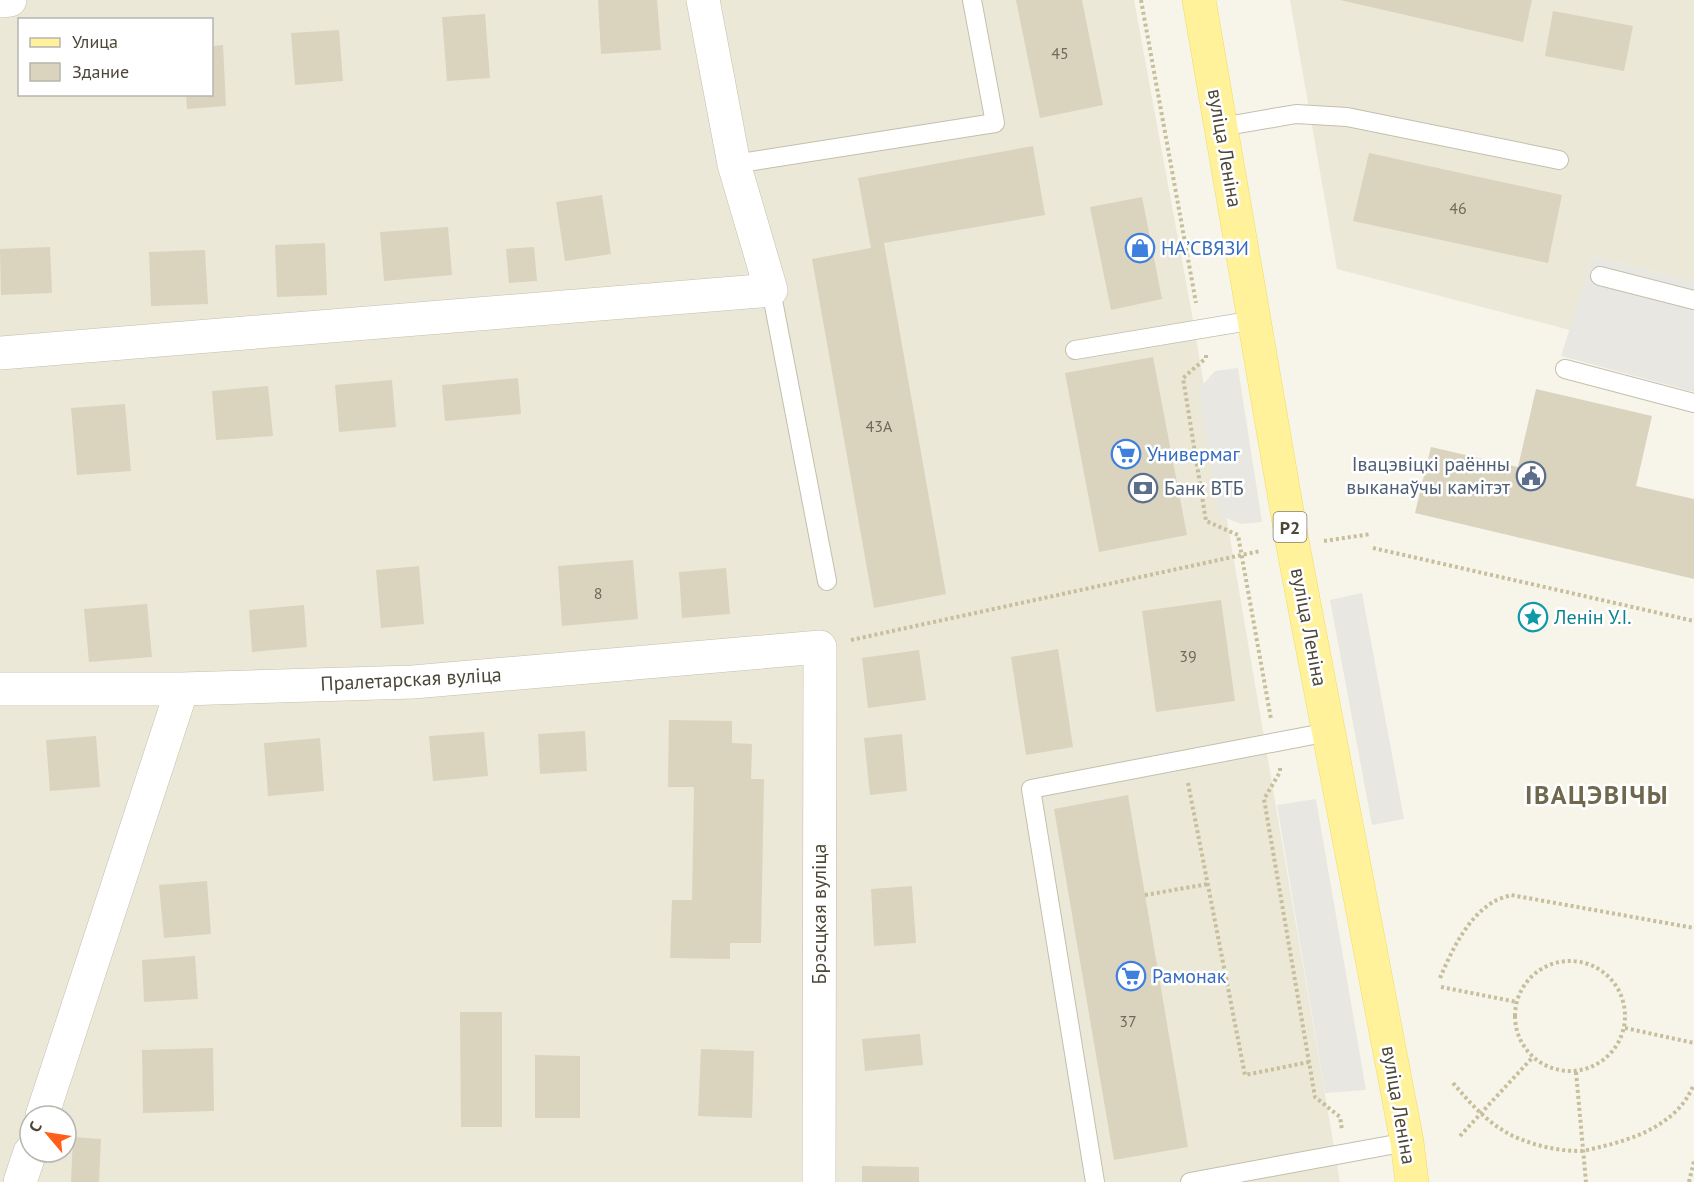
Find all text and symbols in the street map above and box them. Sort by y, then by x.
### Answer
legend [18,18,213,96]
text: Улица [72,30,118,53]
house number: 45 [1051,43,1069,63]
text: Здание [72,60,129,83]
street label: вуліца Леніна [1202,87,1248,209]
house number: 46 [1449,198,1467,218]
shop icon: НАʼСВЯЗИ [1124,232,1156,264]
place label: НАʼСВЯЗИ [1161,235,1249,261]
house number: 43А [866,416,893,436]
supermarket icon: Универмаг [1110,438,1142,470]
place label: Универмаг [1147,441,1241,467]
place label: Івацэвіцкі раённы выканаўчы камітэт [1346,451,1510,500]
public building icon: Івацэвіцкі раённы выканаўчы камітэт [1515,460,1547,492]
bank icon: Банк ВТБ [1127,472,1159,504]
place label: Банк ВТБ [1164,475,1244,501]
road number: Р2 [1274,512,1306,542]
street label: вуліца Леніна [1285,566,1333,688]
house number: 8 [594,583,602,603]
place icon: Ленін У.І. [1517,601,1549,633]
place label: Ленін У.І. [1553,604,1632,630]
house number: 39 [1179,646,1197,666]
street label: Пралетарская вуліца [320,661,502,697]
district label: ІВАЦЭВІЧЫ [1525,778,1669,811]
street label: Брэсцкая вуліца [806,844,832,984]
supermarket icon: Рамонак [1115,960,1147,992]
place label: Рамонак [1152,963,1227,989]
house number: 37 [1119,1011,1137,1031]
street label: вуліца Леніна [1376,1044,1422,1166]
north arrow [18,1104,78,1164]
text: С [24,1118,46,1135]

